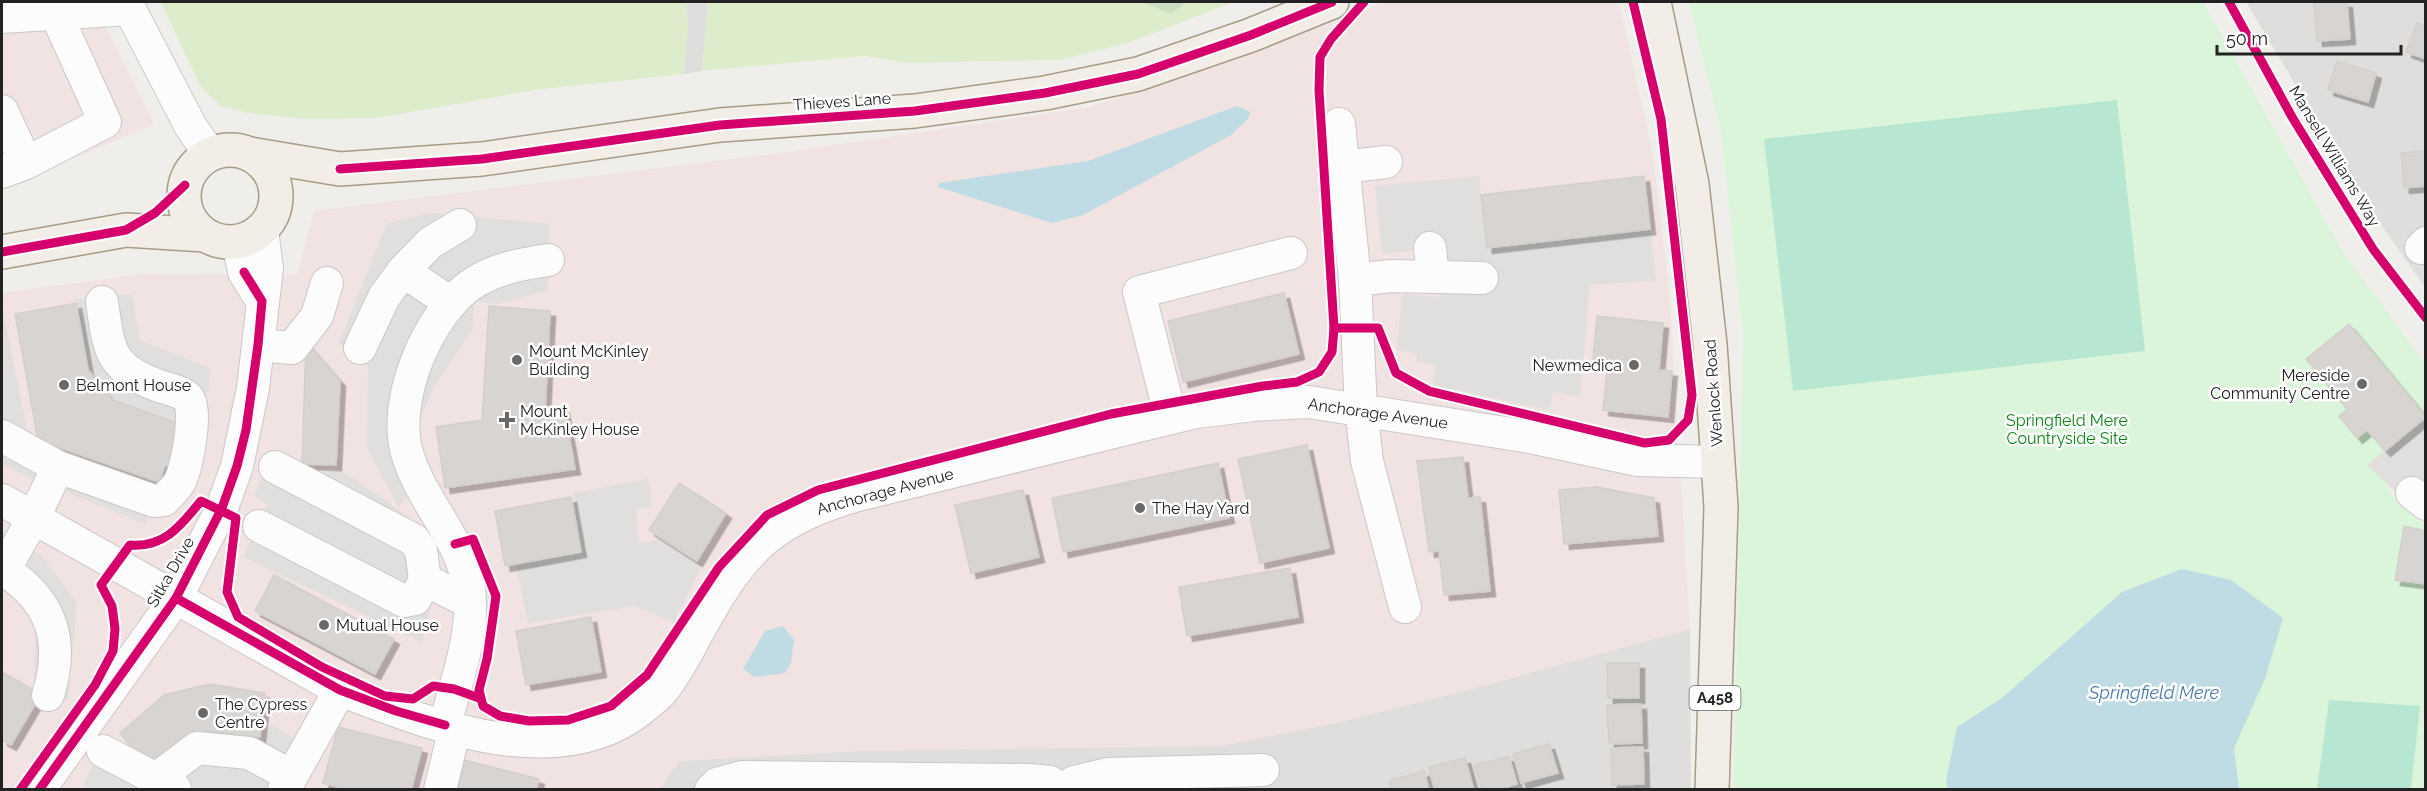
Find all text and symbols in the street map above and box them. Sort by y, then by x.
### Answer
scale bar [2217,18,2402,56]
text: 50 m [2226,28,2268,49]
street label: Mansell Williams Way [2285,82,2384,230]
street label: Thieves Lane [793,89,892,114]
street label: Wenlock Road [1700,338,1727,447]
place label: Mount McKinley Building [529,342,649,379]
marker: Mount McKinley Building [510,353,524,367]
place label: Newmedica [1533,356,1622,375]
marker: Newmedica [1627,358,1641,372]
place label: Mereside Community Centre [2210,366,2350,403]
place label: Belmont House [76,376,191,395]
marker: Mereside Community Centre [2355,377,2369,391]
marker: Belmont House [57,378,71,392]
street label: Anchorage Avenue [1307,394,1449,433]
place label: Mount McKinley House [520,402,639,439]
marker: Mount McKinley House [498,411,516,429]
park label: Springfield Mere Countryside Site [2006,411,2128,448]
street label: Anchorage Avenue [815,464,956,519]
place label: The Hay Yard [1152,499,1250,518]
marker: The Hay Yard [1133,501,1147,515]
street label: Sitka Drive [143,534,198,611]
place label: Mutual House [336,616,439,635]
marker: Mutual House [317,618,331,632]
water label: Springfield Mere [2088,682,2220,703]
road number: A458 [1690,686,1740,710]
place label: The Cypress Centre [215,695,308,732]
marker: The Cypress Centre [196,706,210,720]

